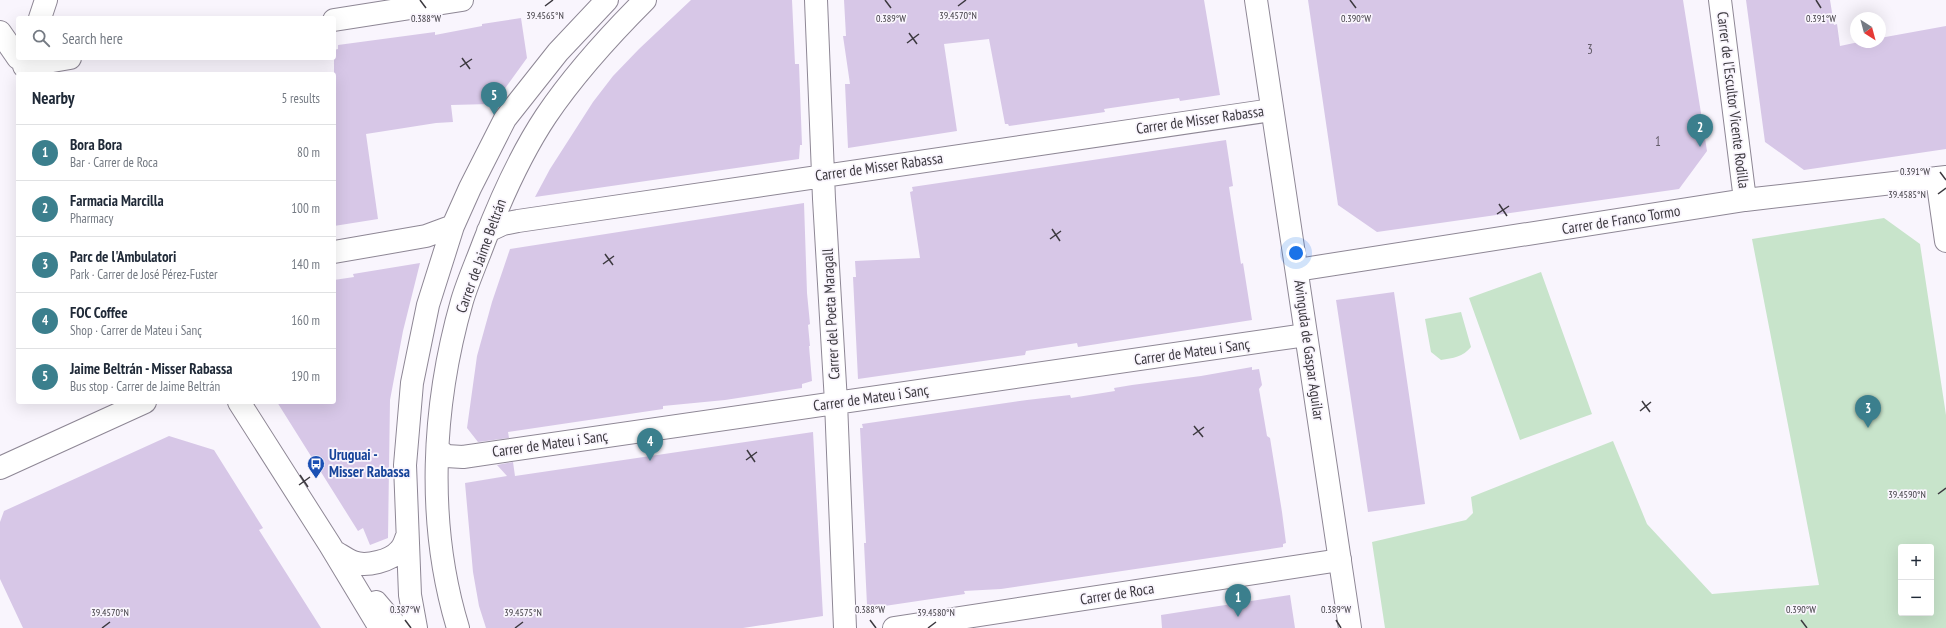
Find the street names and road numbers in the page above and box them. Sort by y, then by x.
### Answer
street label: Carrer de l'Escultor Vicente Rodilla [1713,10,1754,189]
street label: Carrer de Misser Rabassa [1135,101,1265,138]
street label: Carrer de Misser Rabassa [814,148,944,185]
street label: Carrer de Jaime Beltrán [451,196,510,315]
street label: Carrer de Franco Tormo [1560,201,1681,238]
street label: Carrer del Poeta Maragall [818,248,843,380]
street label: Avinguda de Gaspar Aguilar [1290,279,1329,422]
street label: Carrer de Mateu i Sanç [1133,334,1252,369]
street label: Carrer de Mateu i Sanç [812,380,931,415]
street label: Carrer de Mateu i Sanç [491,426,610,461]
street label: Carrer de Roca [1079,578,1155,609]

